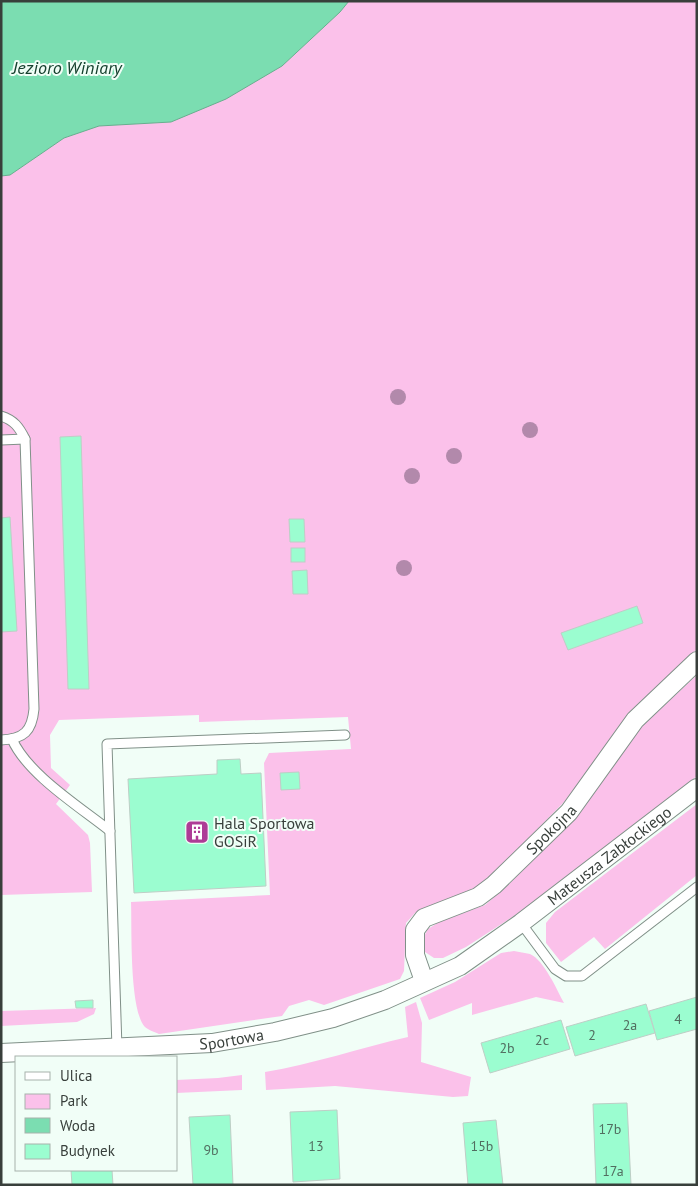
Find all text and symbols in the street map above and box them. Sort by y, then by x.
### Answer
water label: Jezioro Winiary [10,56,123,79]
street label: Spokojna [522,801,581,859]
street label: Mateusza Zabłockiego [543,802,675,909]
place label: Hala Sportowa GOSiR [214,813,315,851]
building icon: Hala Sportowa GOSiR [184,819,210,845]
house number: 4 [674,1010,682,1028]
house number: 2a [623,1016,637,1034]
street label: Sportowa [199,1024,265,1054]
house number: 2 [588,1026,596,1044]
house number: 2c [535,1031,549,1049]
house number: 2b [499,1039,515,1057]
legend [15,1056,178,1171]
text: Ulica [60,1066,92,1085]
text: Park [60,1091,88,1110]
text: Woda [60,1116,95,1135]
house number: 17b [599,1120,621,1138]
house number: 13 [308,1137,324,1155]
house number: 15b [471,1137,493,1155]
text: Budynek [60,1141,116,1160]
house number: 9b [203,1141,219,1159]
house number: 17a [602,1162,624,1180]

